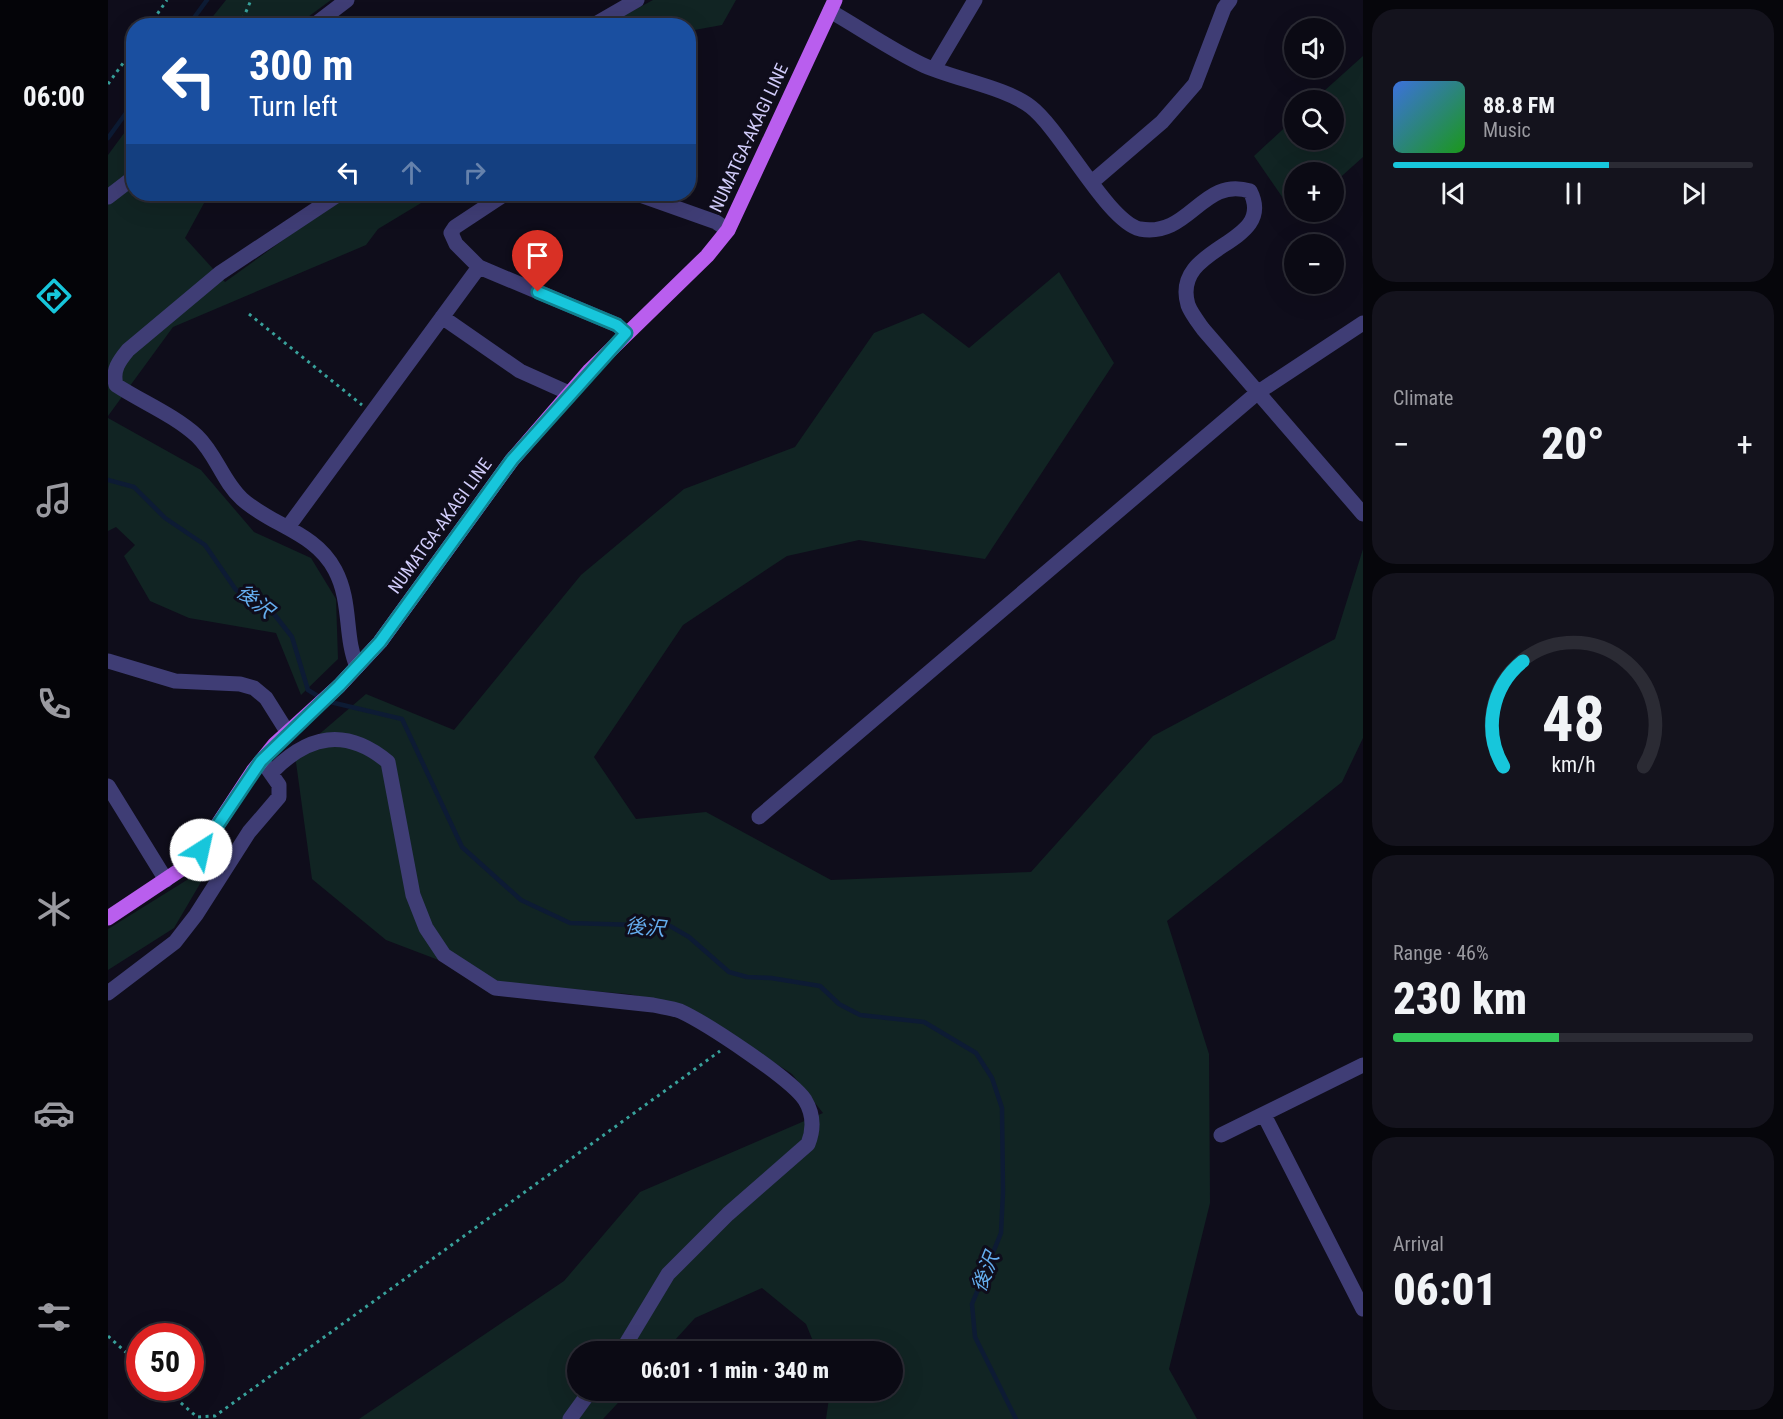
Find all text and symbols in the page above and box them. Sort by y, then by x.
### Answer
map controls [1284,18,1344,294]
button: sound [1284,18,1344,78]
text: 300 m [249,41,354,90]
icon: left [150,42,228,120]
street label: NUMATGA-AKAGI LINE [705,60,792,216]
text: 06:00 [23,81,85,113]
button: search [1284,90,1344,150]
text: Turn left [249,91,338,123]
text: 88.8 FM [1483,93,1555,118]
text: Music [1483,118,1531,142]
icon: left [332,156,365,189]
icon: ahead [395,156,428,189]
icon: right [458,156,491,189]
button: + [1284,162,1344,222]
icon: previous [1437,177,1470,210]
icon: pause [1557,177,1590,210]
icon: next [1677,177,1710,210]
pin [512,230,563,292]
button: − [1284,234,1344,294]
icon: arrive [521,239,554,272]
icon: directions [33,275,75,317]
text: Climate [1393,386,1453,410]
text: 20° [1541,417,1605,470]
text: − [1393,425,1410,464]
text: + [1737,425,1753,464]
street label: NUMATGA-AKAGI LINE [384,454,496,597]
icon: music [33,479,75,521]
water label: 後沢 [232,579,281,625]
icon: phone [33,683,75,725]
text: 48 [1541,683,1605,756]
text: km/h [1551,752,1595,777]
position arrow [169,818,233,882]
icon: climate [33,888,75,930]
water label: 後沢 [624,913,669,941]
text: Range · 46% [1393,941,1489,965]
text: 230 km [1393,972,1527,1025]
icon: car [33,1092,75,1134]
text: Arrival [1393,1232,1444,1256]
water label: 後沢 [966,1246,1005,1295]
text: 06:01 [1393,1263,1497,1316]
icon: filters [33,1296,75,1338]
speed limit sign: 50 [126,1323,204,1401]
text: 06:01 · 1 min · 340 m [641,1358,829,1383]

